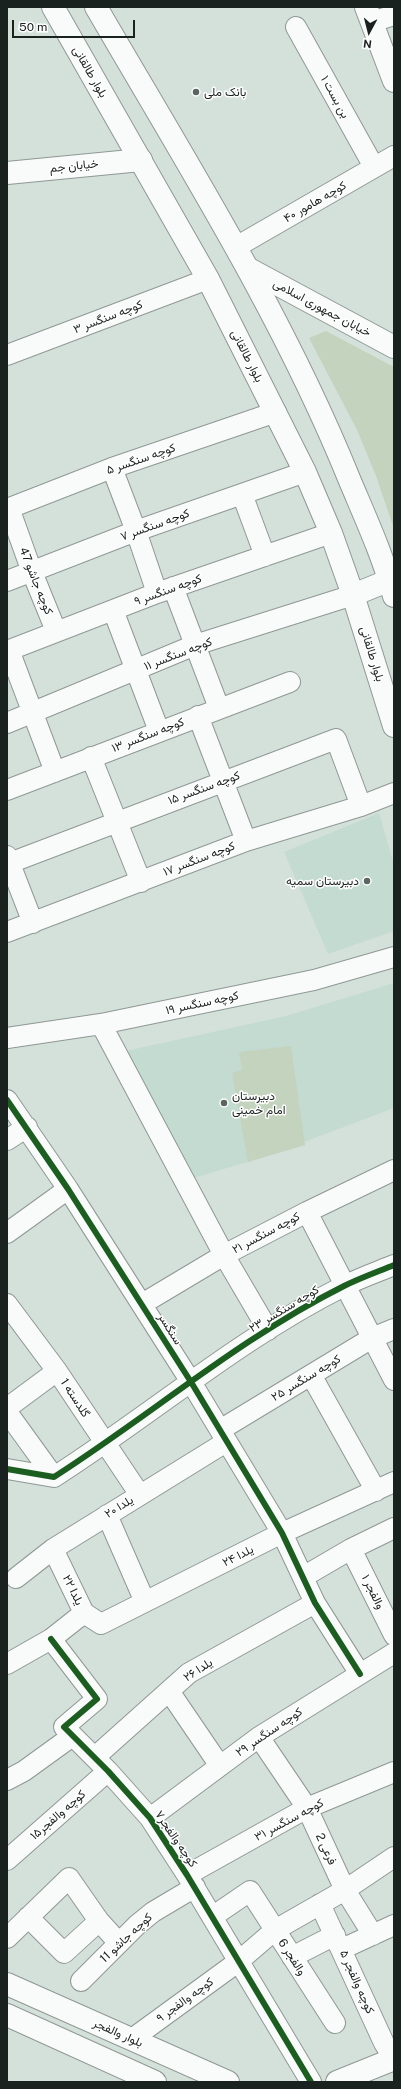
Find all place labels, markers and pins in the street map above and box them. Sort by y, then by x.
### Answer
place label: بانک ملی [204,85,246,99]
marker: بانک ملی [191,87,201,97]
place label: دبیرستان سمیه [286,874,359,888]
marker: دبیرستان سمیه [362,876,372,886]
place label: دبیرستان امام خمینی [232,1089,285,1117]
marker: دبیرستان امام خمینی [219,1098,229,1108]

